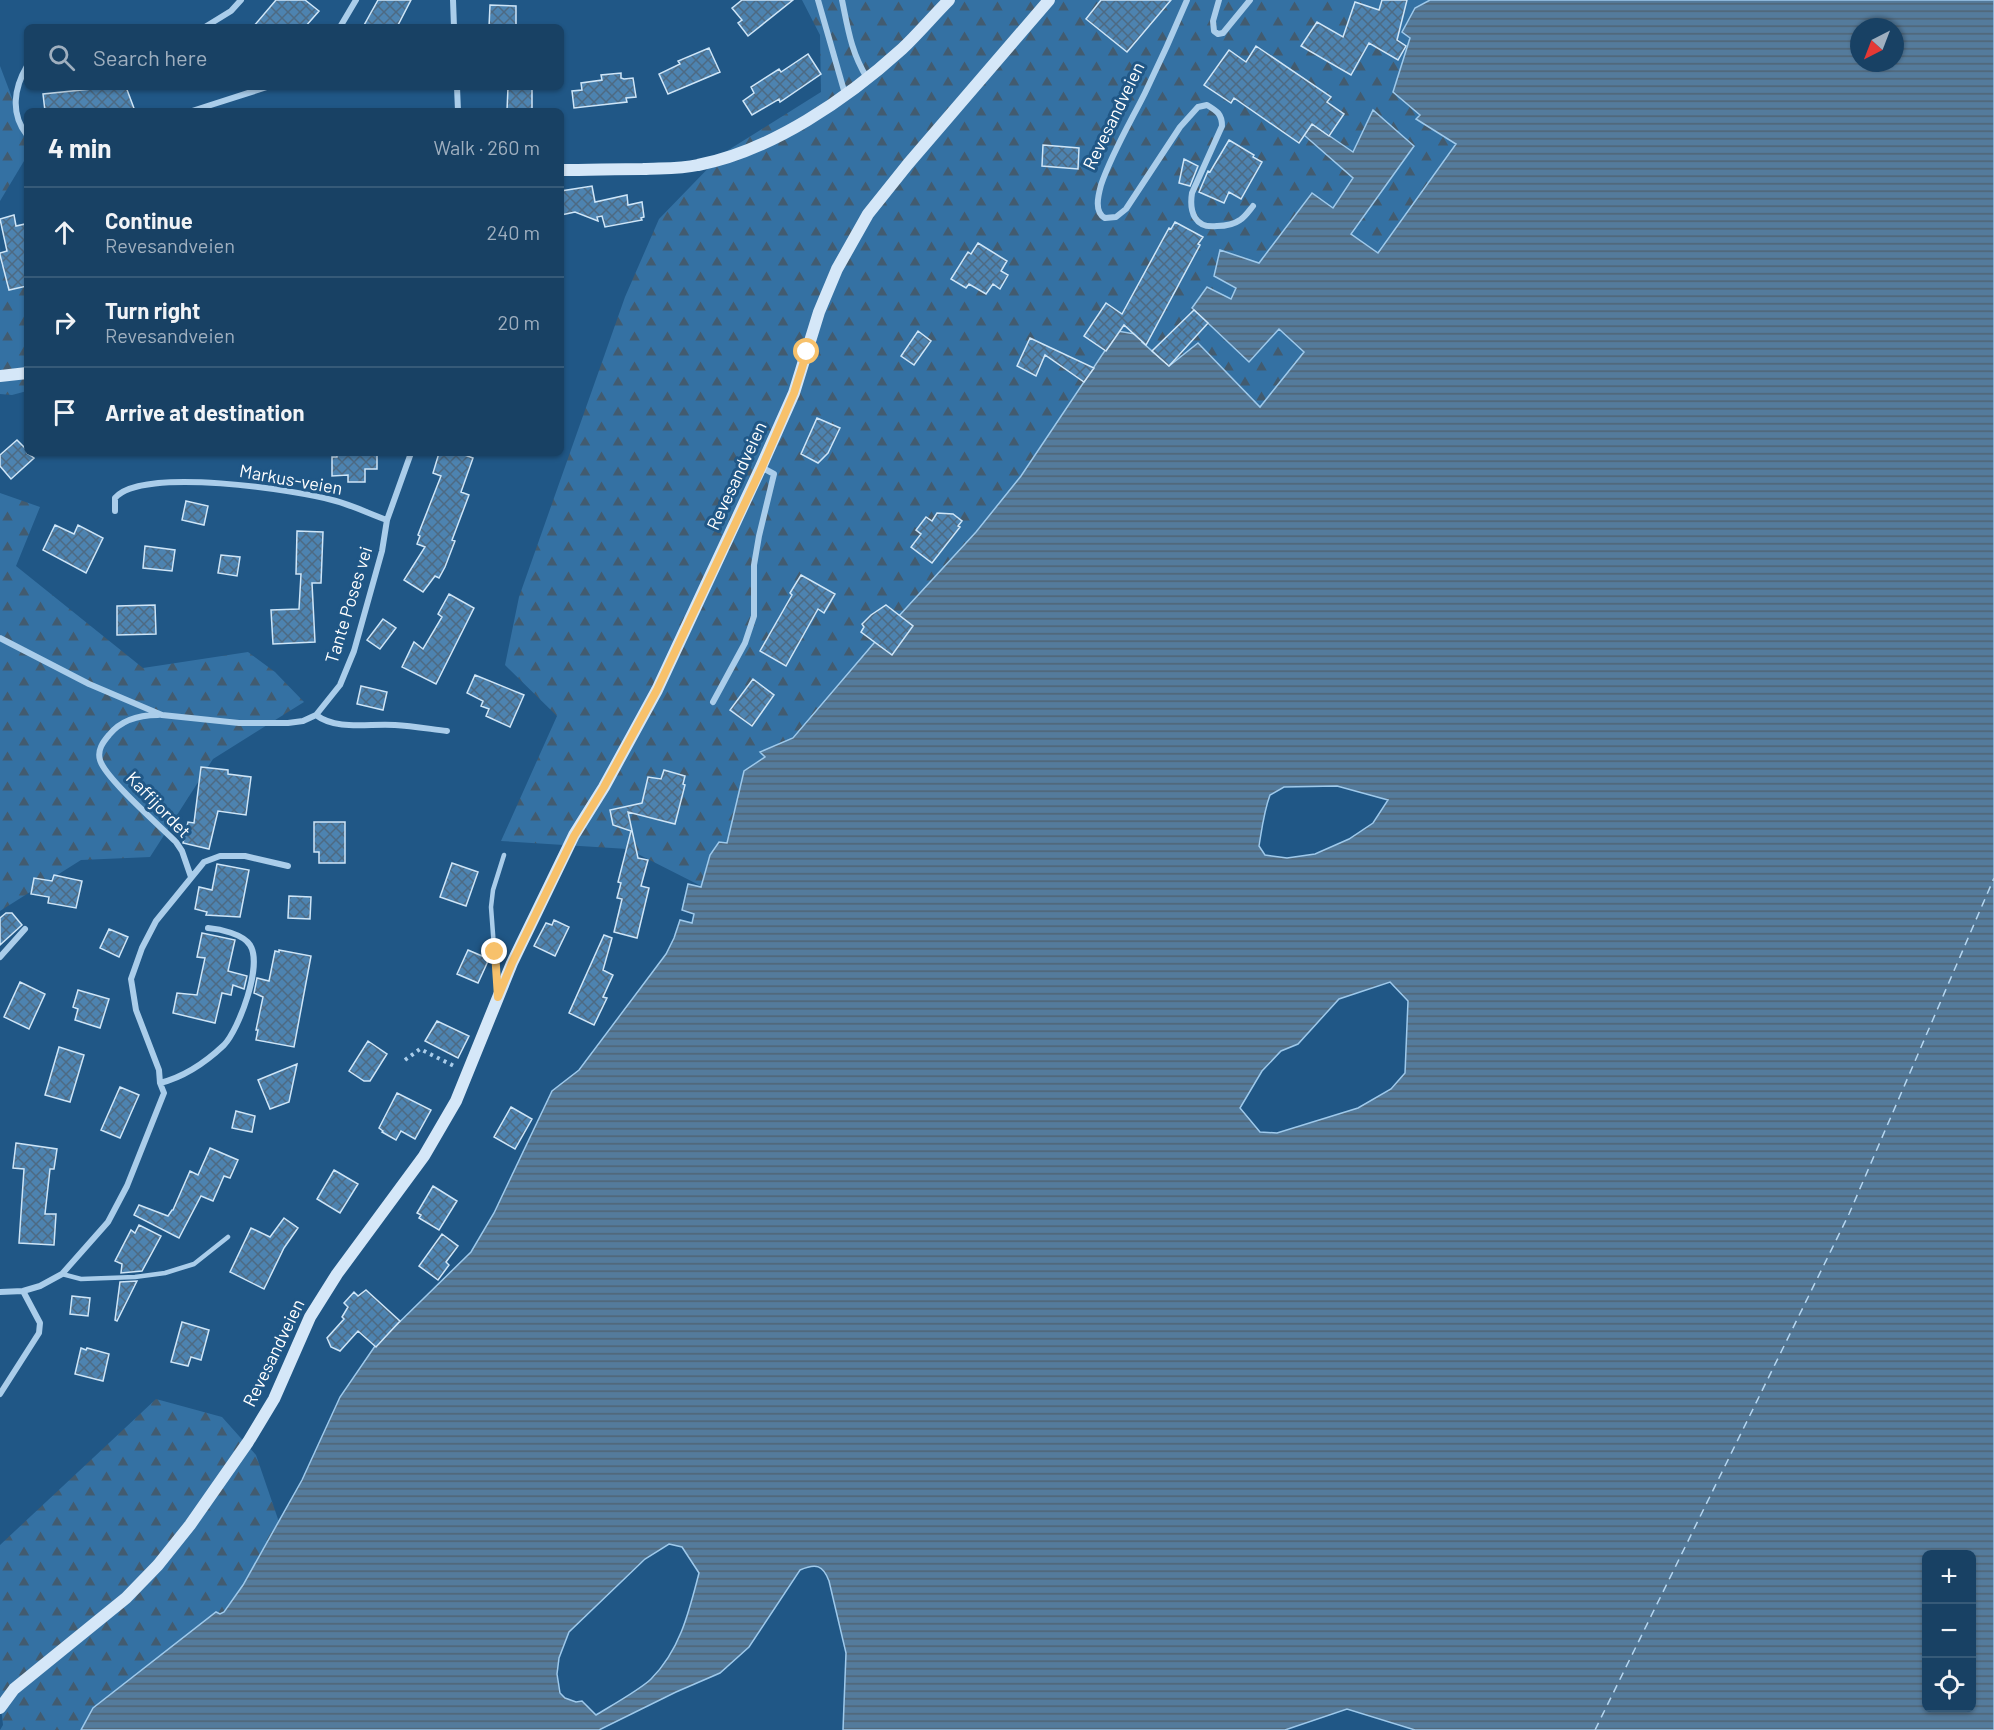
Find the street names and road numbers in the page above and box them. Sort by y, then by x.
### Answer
street label: Revesandveien [1078,58,1149,173]
street label: Revesandveien [701,418,771,533]
street label: Markus-veien [238,459,344,499]
street label: Tante Poses vei [320,544,376,666]
street label: Kaffijordet [122,767,196,842]
street label: Revesandveien [238,1295,309,1410]

